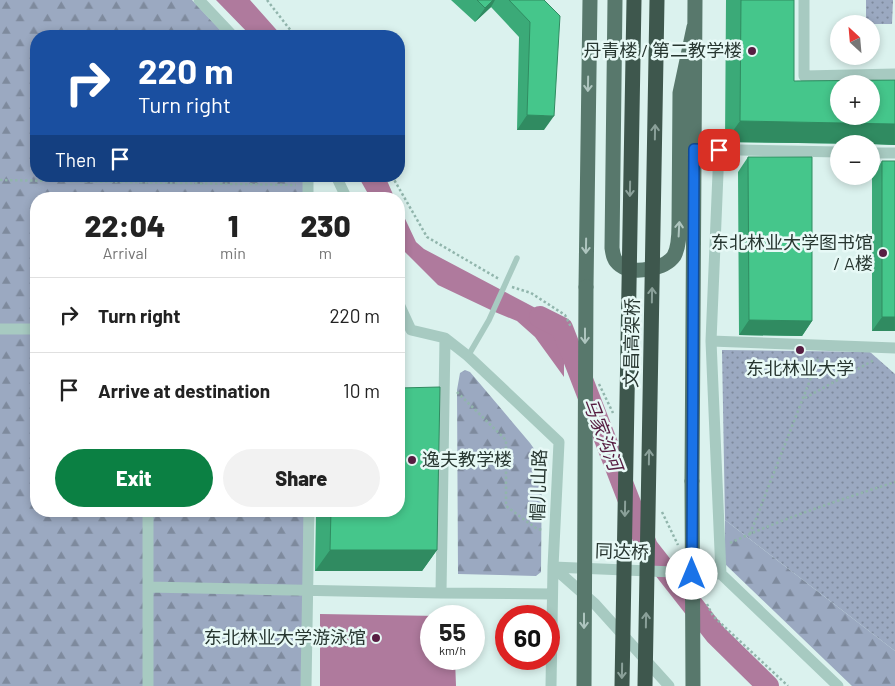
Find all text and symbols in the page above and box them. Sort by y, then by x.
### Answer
north arrow [830,15,880,65]
map controls [830,15,880,185]
place label: 丹青楼 / 第二教学楼 [584,39,742,61]
marker: 丹青楼 / 第二教学楼 [746,45,758,57]
text: 220 m [138,49,233,91]
icon: right [55,50,120,115]
one-way arrow [584,75,593,91]
button: + [830,75,880,125]
text: Turn right [138,91,231,117]
one-way arrow [650,125,660,141]
pin [698,129,740,171]
button: − [830,135,880,185]
icon: arrive [705,136,733,164]
icon: arrive [106,145,134,173]
text: Then [55,148,96,171]
one-way arrow [625,180,635,196]
text: 22:04 [84,207,166,243]
text: 1 [228,207,238,243]
text: 230 [300,207,351,243]
one-way arrow [675,222,684,238]
place label: 东北林业大学图书馆 / A楼 [711,231,873,274]
one-way arrow [581,238,591,254]
text: Arrival [103,243,147,262]
text: min [220,243,246,262]
text: m [319,243,332,262]
marker: 东北林业大学图书馆 / A楼 [877,247,889,259]
one-way arrow [647,287,657,304]
street label: 文昌高架桥 [619,298,643,388]
icon: right [55,301,83,329]
text: Turn right [98,304,180,327]
text: 220 m [329,304,380,327]
one-way arrow [580,328,590,344]
marker: 东北林业大学 [794,344,806,356]
place label: 东北林业大学 [746,357,854,379]
icon: arrive [55,376,83,404]
text: Arrive at destination [98,379,270,402]
text: 10 m [343,379,380,402]
water label: 马家沟河 [579,394,629,477]
place label: 逸夫教学楼 [422,448,512,470]
button: Exit [55,449,213,507]
button: Share [223,449,380,507]
street label: 帽儿山路 [526,449,550,521]
one-way arrow [644,450,654,466]
marker: 逸夫教学楼 [406,454,418,466]
one-way arrow [620,500,629,516]
street label: 同达桥 [595,539,649,563]
position arrow [665,547,717,599]
speed limit sign: 60 [495,605,560,670]
one-way arrow [579,612,589,629]
one-way arrow [641,612,651,628]
text: 55 [439,616,466,646]
place label: 东北林业大学游泳馆 [204,626,366,648]
marker: 东北林业大学游泳馆 [370,632,382,644]
text: km/h [439,643,466,657]
one-way arrow [617,662,627,679]

